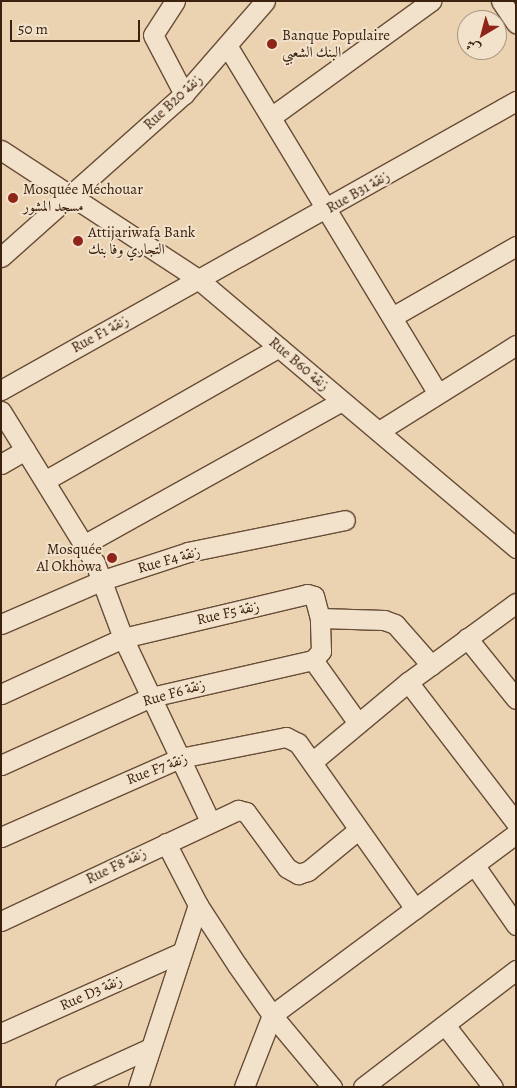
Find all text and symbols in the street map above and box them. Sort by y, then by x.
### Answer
scale bar [12,10,142,42]
north arrow [457,10,507,60]
text: 50 m [18,19,48,39]
place label: Banque Populaire البنك الشعبي [282,26,390,61]
text: ش [462,35,485,58]
marker: Banque Populaire البنك الشعبي [266,38,278,50]
street label: Rue B20 زنقة [140,70,206,134]
street label: Rue B31 زنقة [323,167,393,217]
place label: Mosquée Méchouar مسجد المشور [23,180,143,215]
marker: Mosquée Méchouar مسجد المشور [7,192,19,204]
place label: Attijariwafa Bank التجاري وفا بنك [88,223,195,258]
marker: Attijariwafa Bank التجاري وفا بنك [72,235,84,247]
street label: Rue F1 زنقة [68,311,132,357]
street label: Rue B60 زنقة [265,333,333,395]
place label: Mosquée Al Okhowa [37,540,102,575]
street label: Rue F4 زنقة [136,543,202,577]
marker: Mosquée Al Okhowa [106,552,118,564]
street label: Rue F5 زنقة [195,597,261,629]
street label: Rue F6 زنقة [141,675,207,711]
street label: Rue F7 زنقة [124,749,190,789]
street label: Rue F8 زنقة [83,844,149,888]
street label: Rue D3 زنقة [57,971,125,1015]

